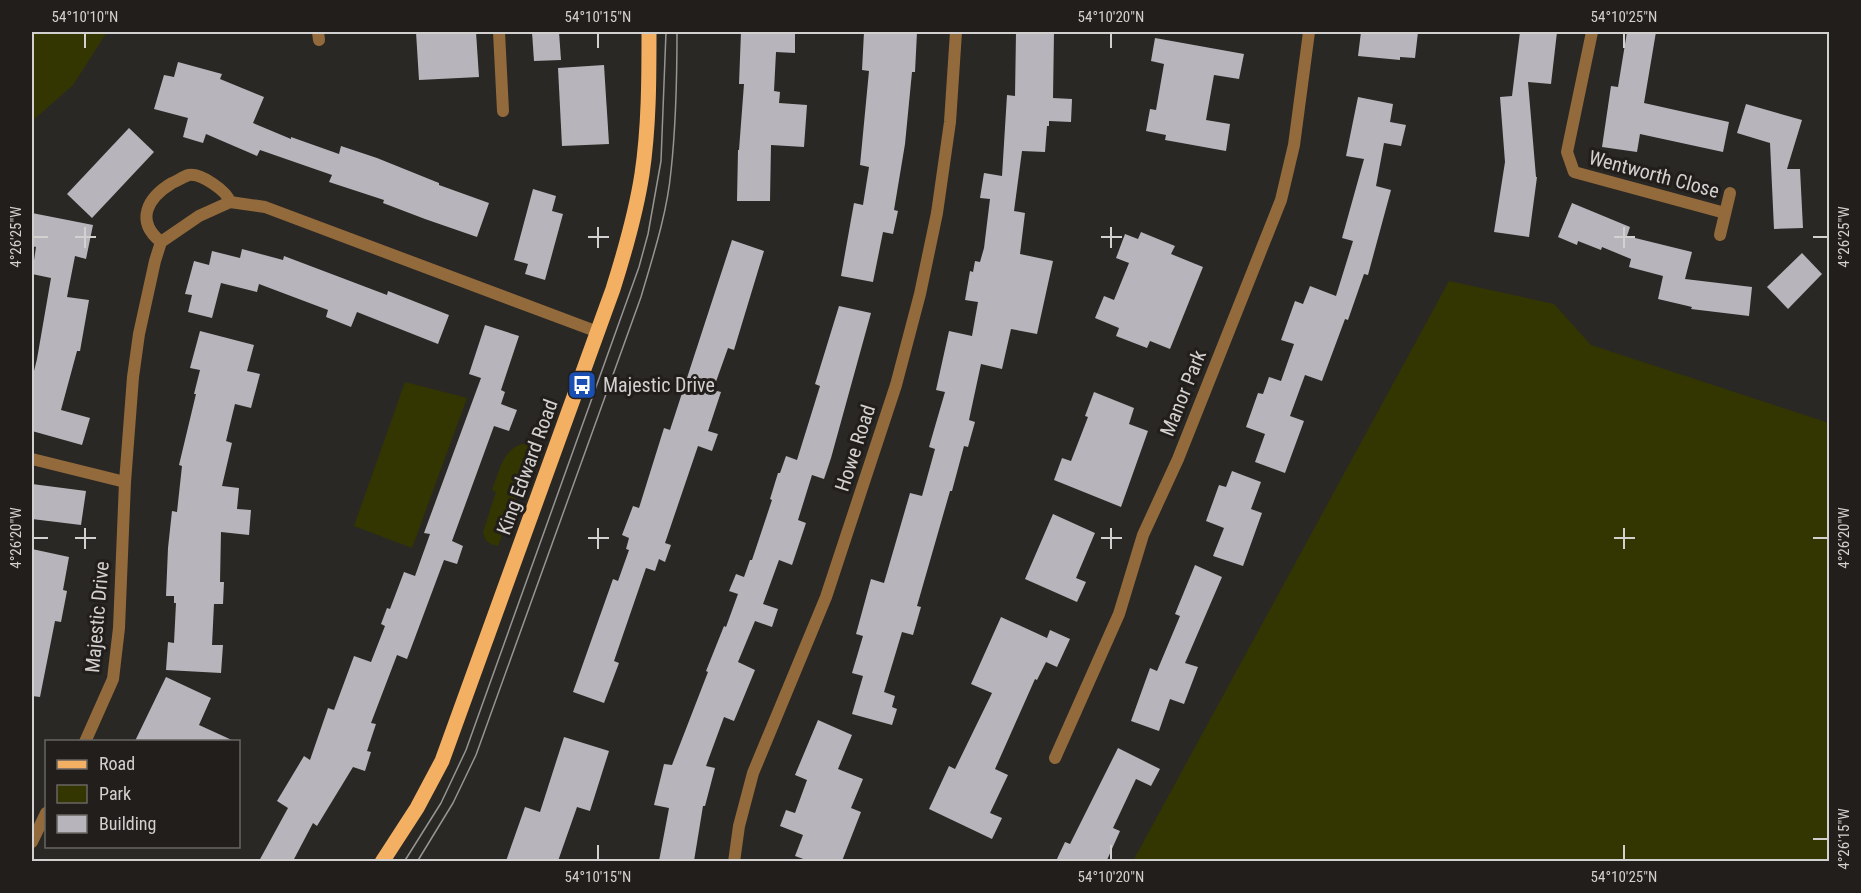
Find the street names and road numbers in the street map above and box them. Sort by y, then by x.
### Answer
street label: Wentworth Close [1586,145,1722,203]
street label: Manor Park [1155,346,1211,440]
street label: King Edward Road [491,396,563,538]
street label: Howe Road [830,402,880,494]
street label: Majestic Drive [80,560,114,674]

